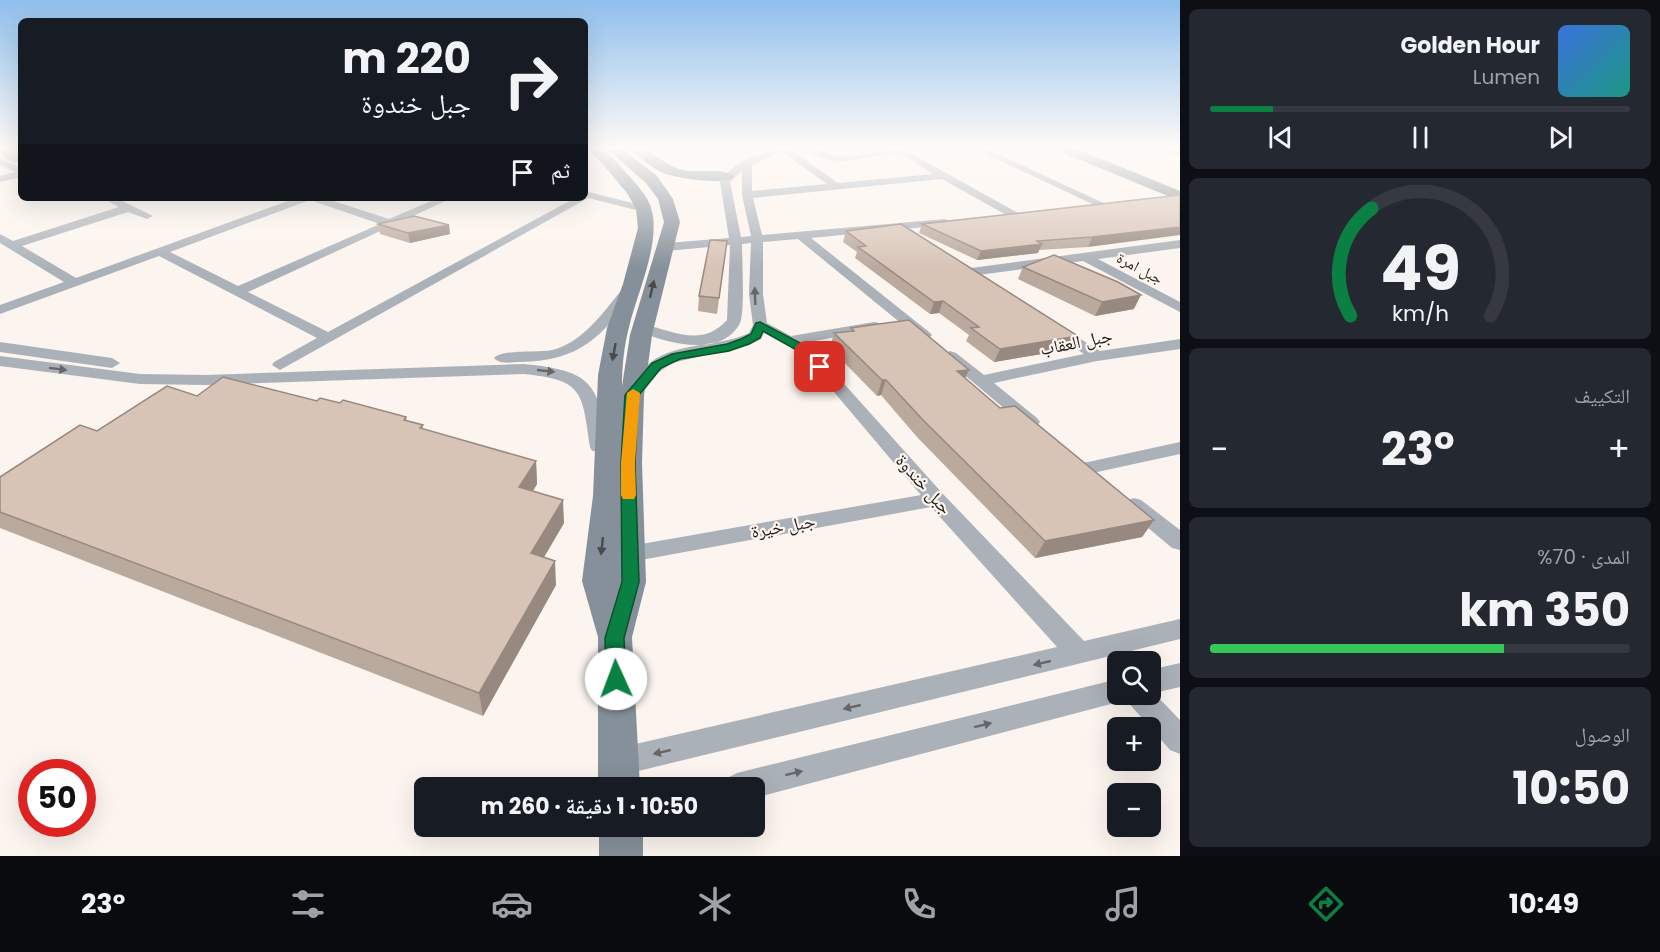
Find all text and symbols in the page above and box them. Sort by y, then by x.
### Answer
text: 220 m [342,29,471,88]
text: Golden Hour [1400,30,1540,61]
icon: right [492,42,570,120]
text: Lumen [1473,63,1540,91]
text: جبل خندوة [361,85,471,122]
icon: previous [1264,121,1297,154]
icon: pause [1404,121,1437,154]
icon: next [1544,121,1577,154]
text: ثم [551,155,570,186]
icon: arrive [506,156,539,189]
text: 49 [1380,224,1460,312]
street label: جبل امرة [1113,247,1167,289]
one-way arrow [648,280,658,299]
one-way arrow [750,287,759,306]
text: km/h [1391,298,1449,329]
street label: جبل العقاب [1038,323,1114,361]
pin [794,341,845,392]
one-way arrow [609,342,618,361]
icon: arrive [803,350,836,383]
one-way arrow [48,364,67,374]
one-way arrow [537,366,556,376]
text: التكييف [1574,382,1630,410]
text: 23° [1381,418,1455,481]
text: − [1210,426,1228,473]
text: + [1607,426,1630,473]
street label: جبل خندوة [890,448,958,520]
street label: جبل خيرة [749,508,817,544]
one-way arrow [597,537,606,556]
text: المدى · 70% [1537,543,1630,571]
text: 350 km [1459,579,1630,642]
position arrow [584,647,648,711]
map controls [1107,651,1161,837]
button: search [1107,651,1161,705]
one-way arrow [1032,659,1051,669]
one-way arrow [842,703,861,713]
button: + [1107,717,1161,771]
one-way arrow [974,720,992,729]
text: الوصول [1575,721,1630,749]
one-way arrow [653,747,671,757]
text: 10:50 [1512,757,1630,820]
speed limit sign: 50 [18,759,96,837]
one-way arrow [785,768,803,777]
button: − [1107,783,1161,837]
text: 10:50 · 1 دقيقة · 260 m [481,791,698,822]
icon: filters [287,883,329,925]
icon: car [491,883,533,925]
icon: climate [694,883,736,925]
icon: phone [898,883,940,925]
icon: music [1102,883,1144,925]
icon: directions [1305,883,1347,925]
text: 23° [81,885,125,922]
text: 10:49 [1509,885,1579,922]

